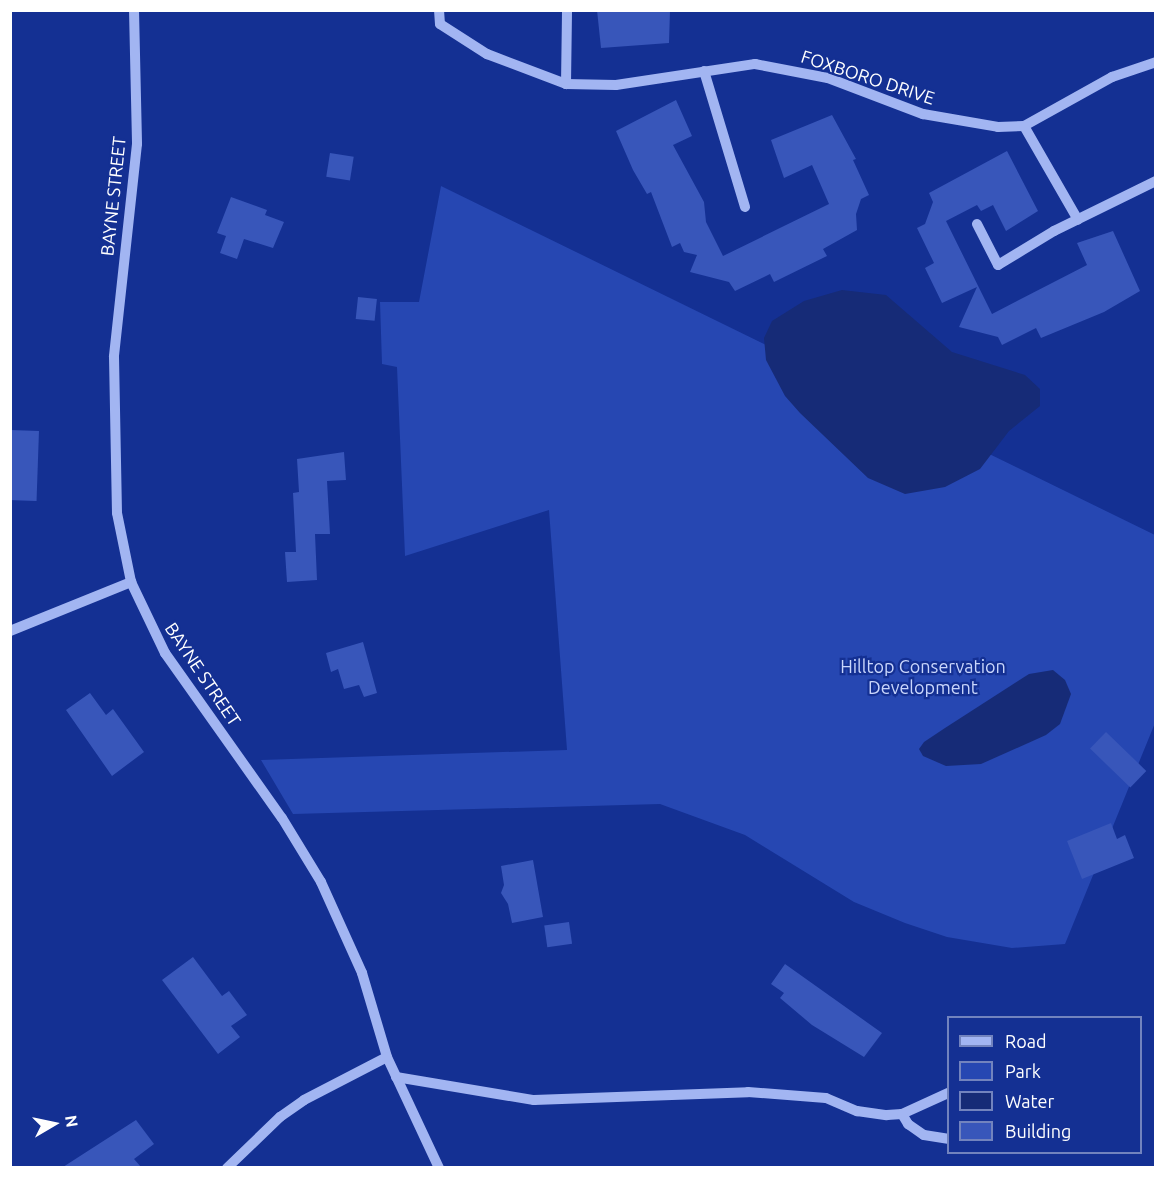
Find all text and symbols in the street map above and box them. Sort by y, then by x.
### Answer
street label: FOXBORO DRIVE [799,45,937,109]
street label: BAYNE STREET [96,135,130,257]
street label: BAYNE STREET [160,618,246,730]
park label: Hilltop Conservation Development [840,656,1006,698]
legend [947,1016,1142,1154]
text: Road [1005,1031,1047,1051]
text: Park [1005,1061,1041,1081]
text: Water [1005,1091,1054,1111]
north arrow [24,1094,84,1154]
text: N [62,1114,82,1128]
text: Building [1005,1121,1071,1141]

